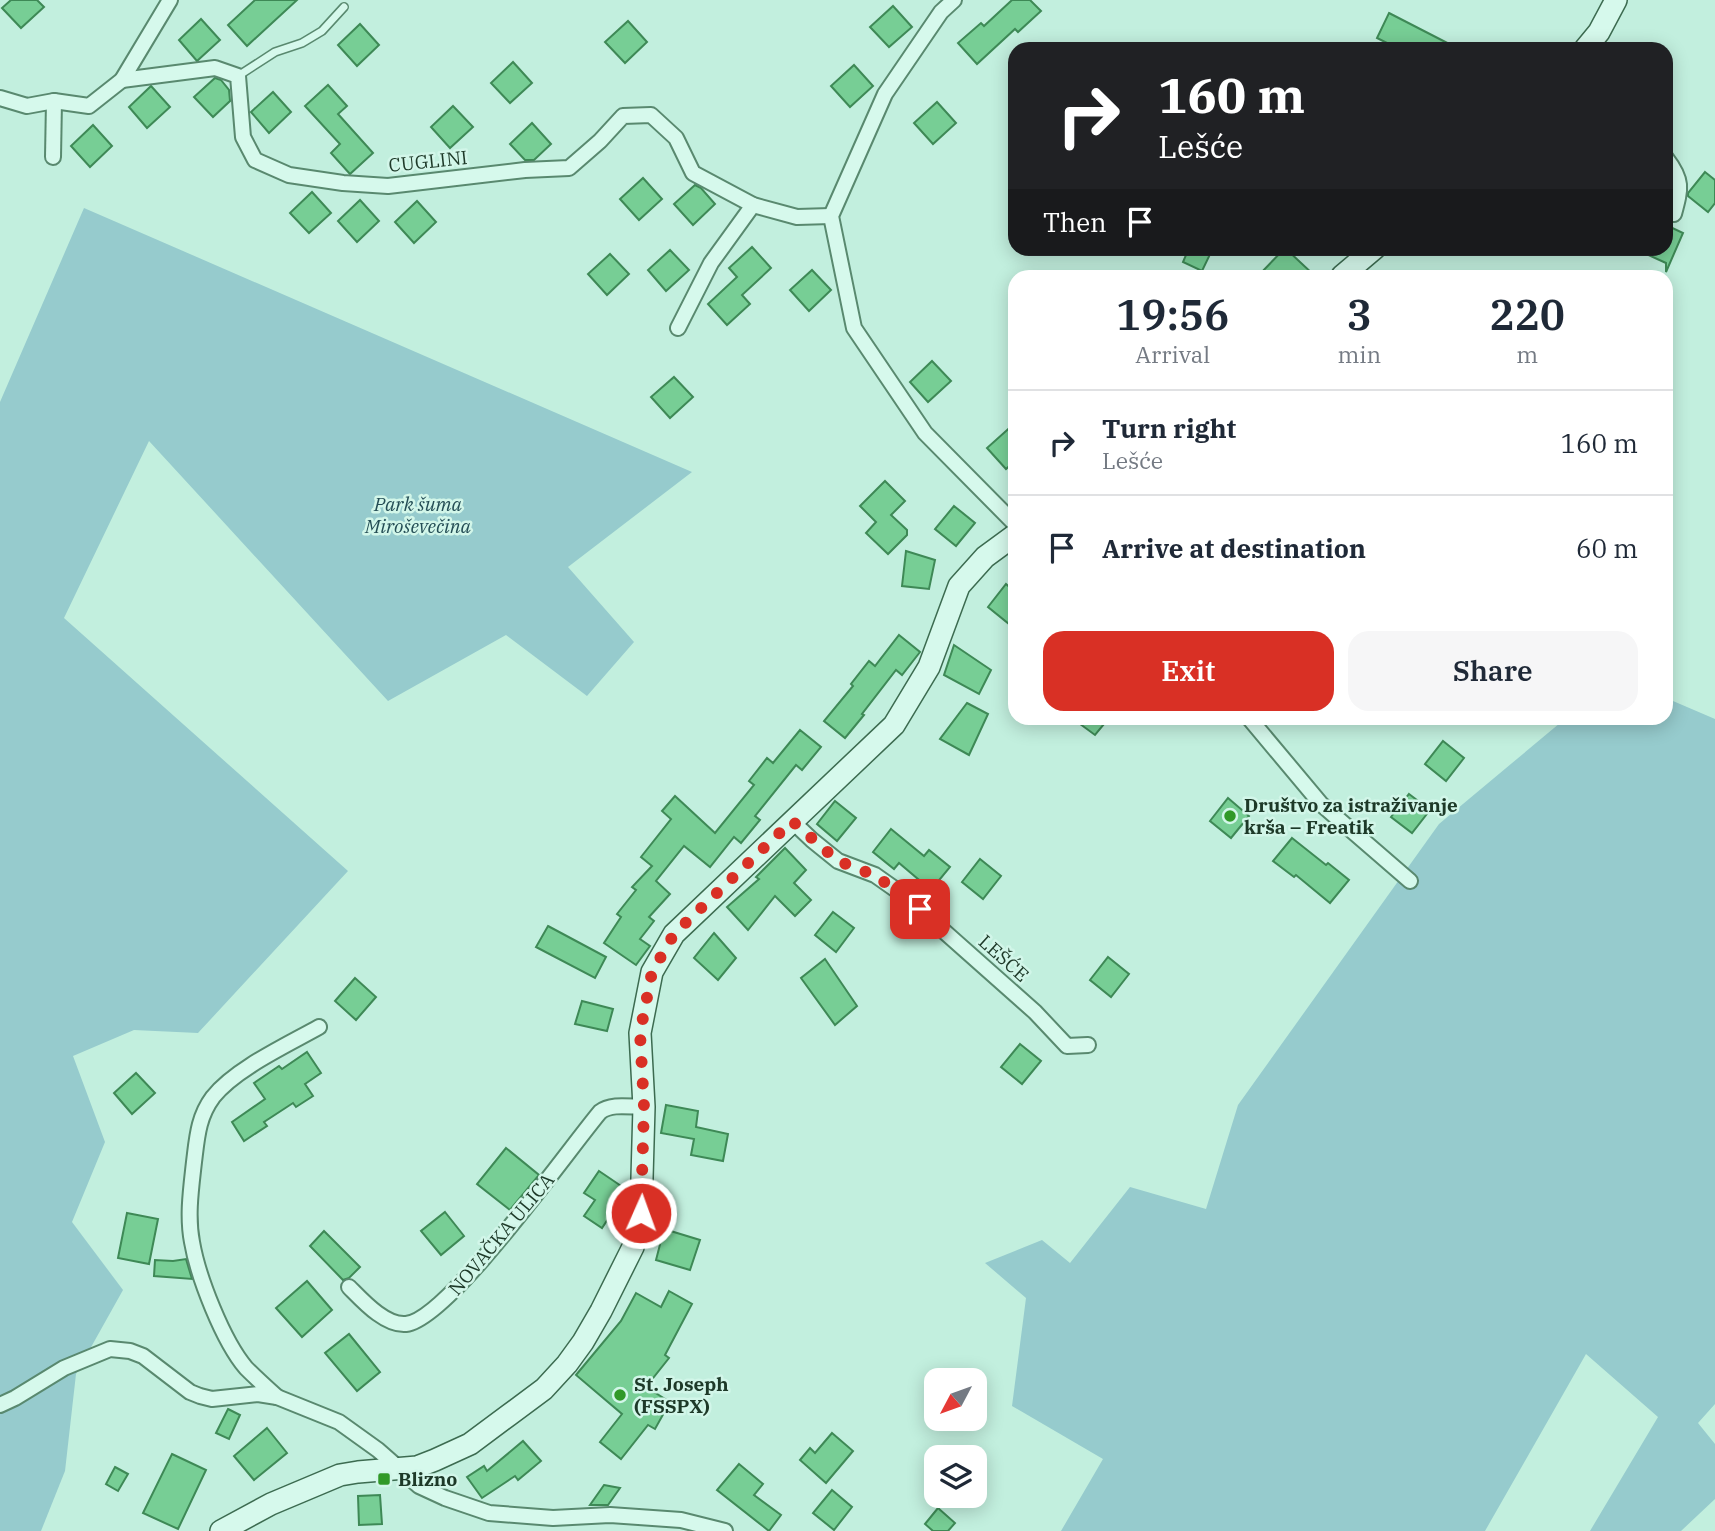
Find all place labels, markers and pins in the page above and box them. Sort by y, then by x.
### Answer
place label: Društvo za istraživanje krša – Freatik [1244,793,1458,839]
marker: Društvo za istraživanje krša – Freatik [1222,808,1238,824]
pin [890,879,950,939]
place label: St. Joseph (FSSPX) [634,1372,729,1418]
marker: St. Joseph (FSSPX) [612,1387,628,1403]
place label: Blizno [398,1467,457,1491]
marker: Blizno [376,1471,392,1487]

